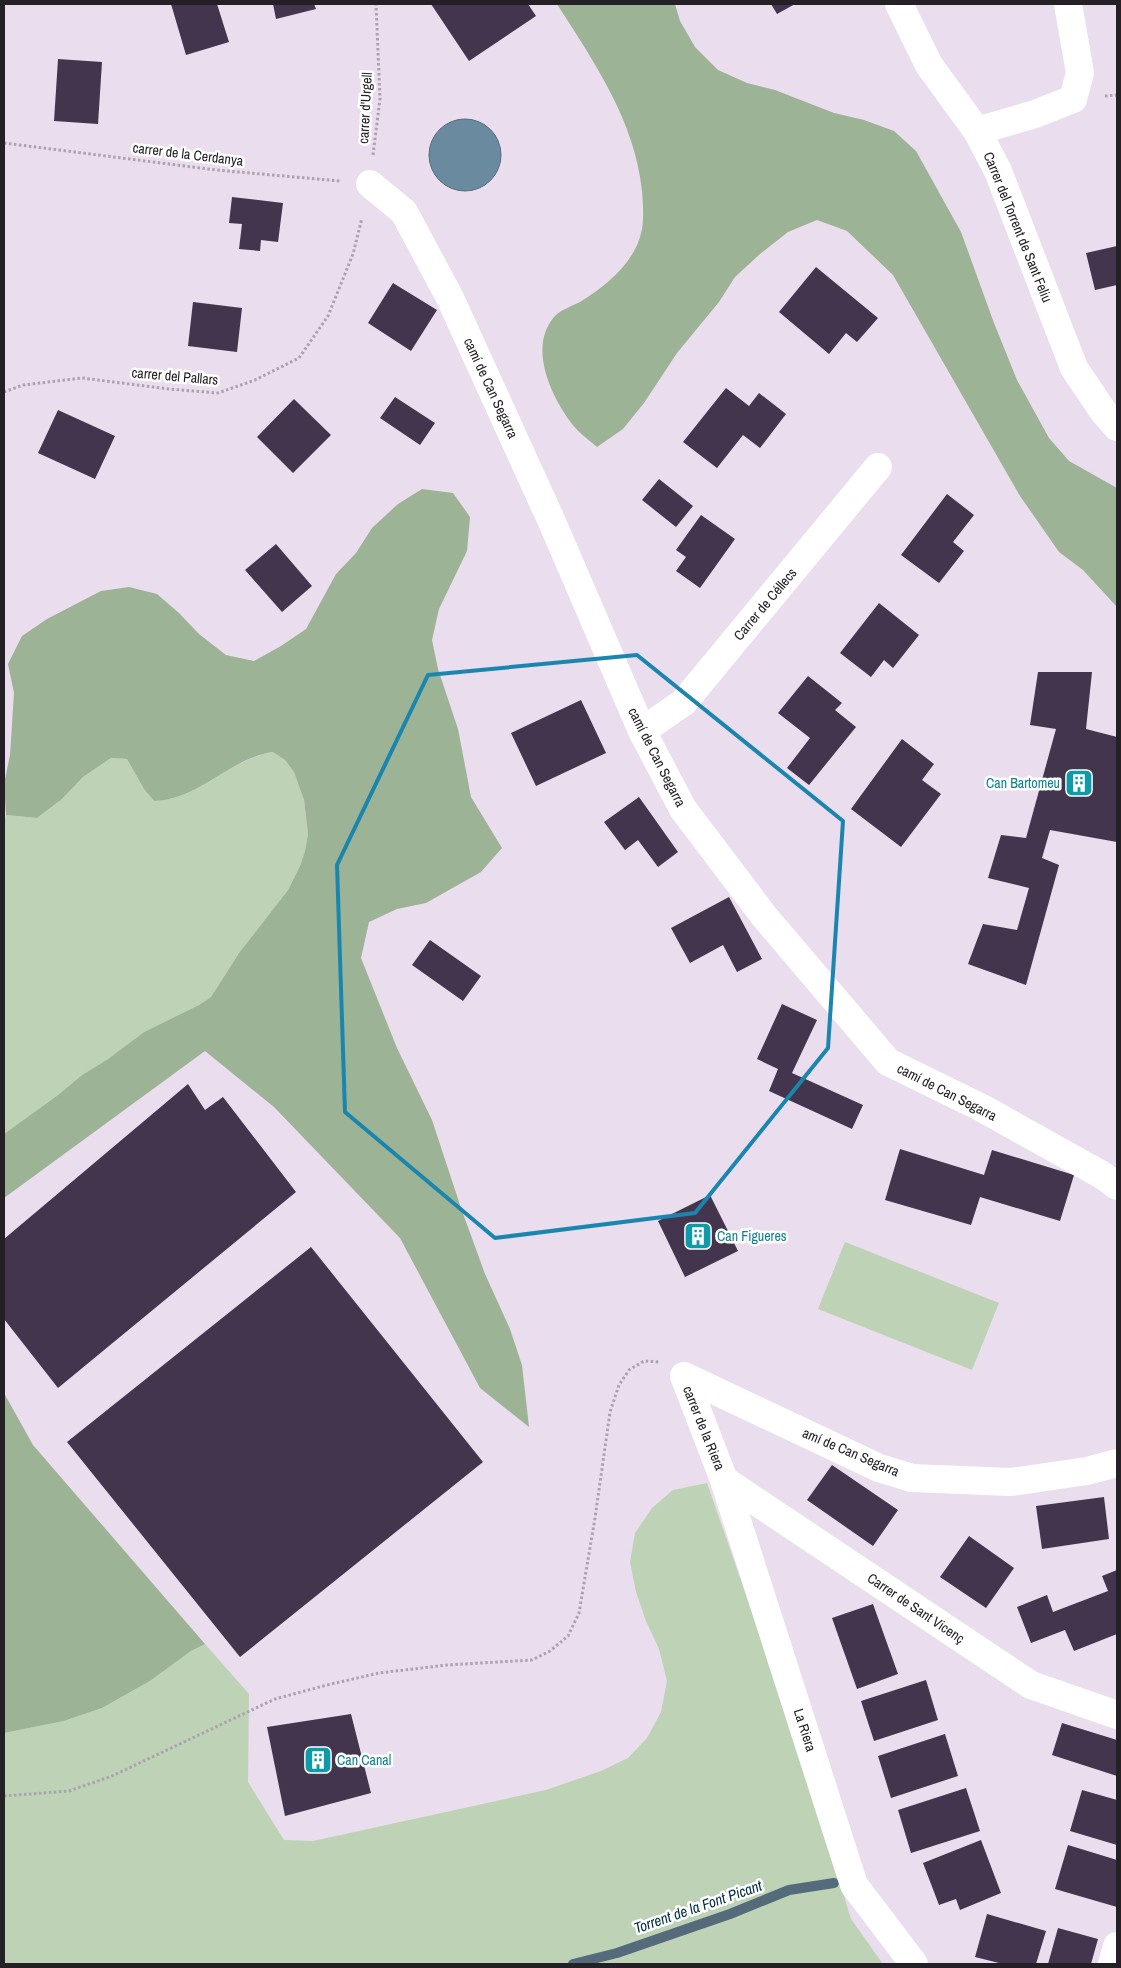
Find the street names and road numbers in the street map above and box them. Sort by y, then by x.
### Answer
street label: carrer d'Urgell [354,72,376,144]
street label: carrer de la Cerdanya [132,138,245,170]
street label: Carrer del Torrent de Sant Feliu [980,149,1056,305]
street label: camí de Can Segarra [460,335,522,442]
street label: carrer del Pallars [131,363,219,389]
street label: Carrer de Céllecs [729,564,801,644]
street label: camí de Can Segarra [624,704,690,810]
street label: camí de Can Segarra [894,1059,1000,1125]
street label: carrer de la Riera [679,1383,729,1473]
street label: amí de Can Segarra [800,1424,903,1481]
street label: Carrer de Sant Vicenç [864,1569,968,1647]
street label: La Riera [790,1706,821,1754]

